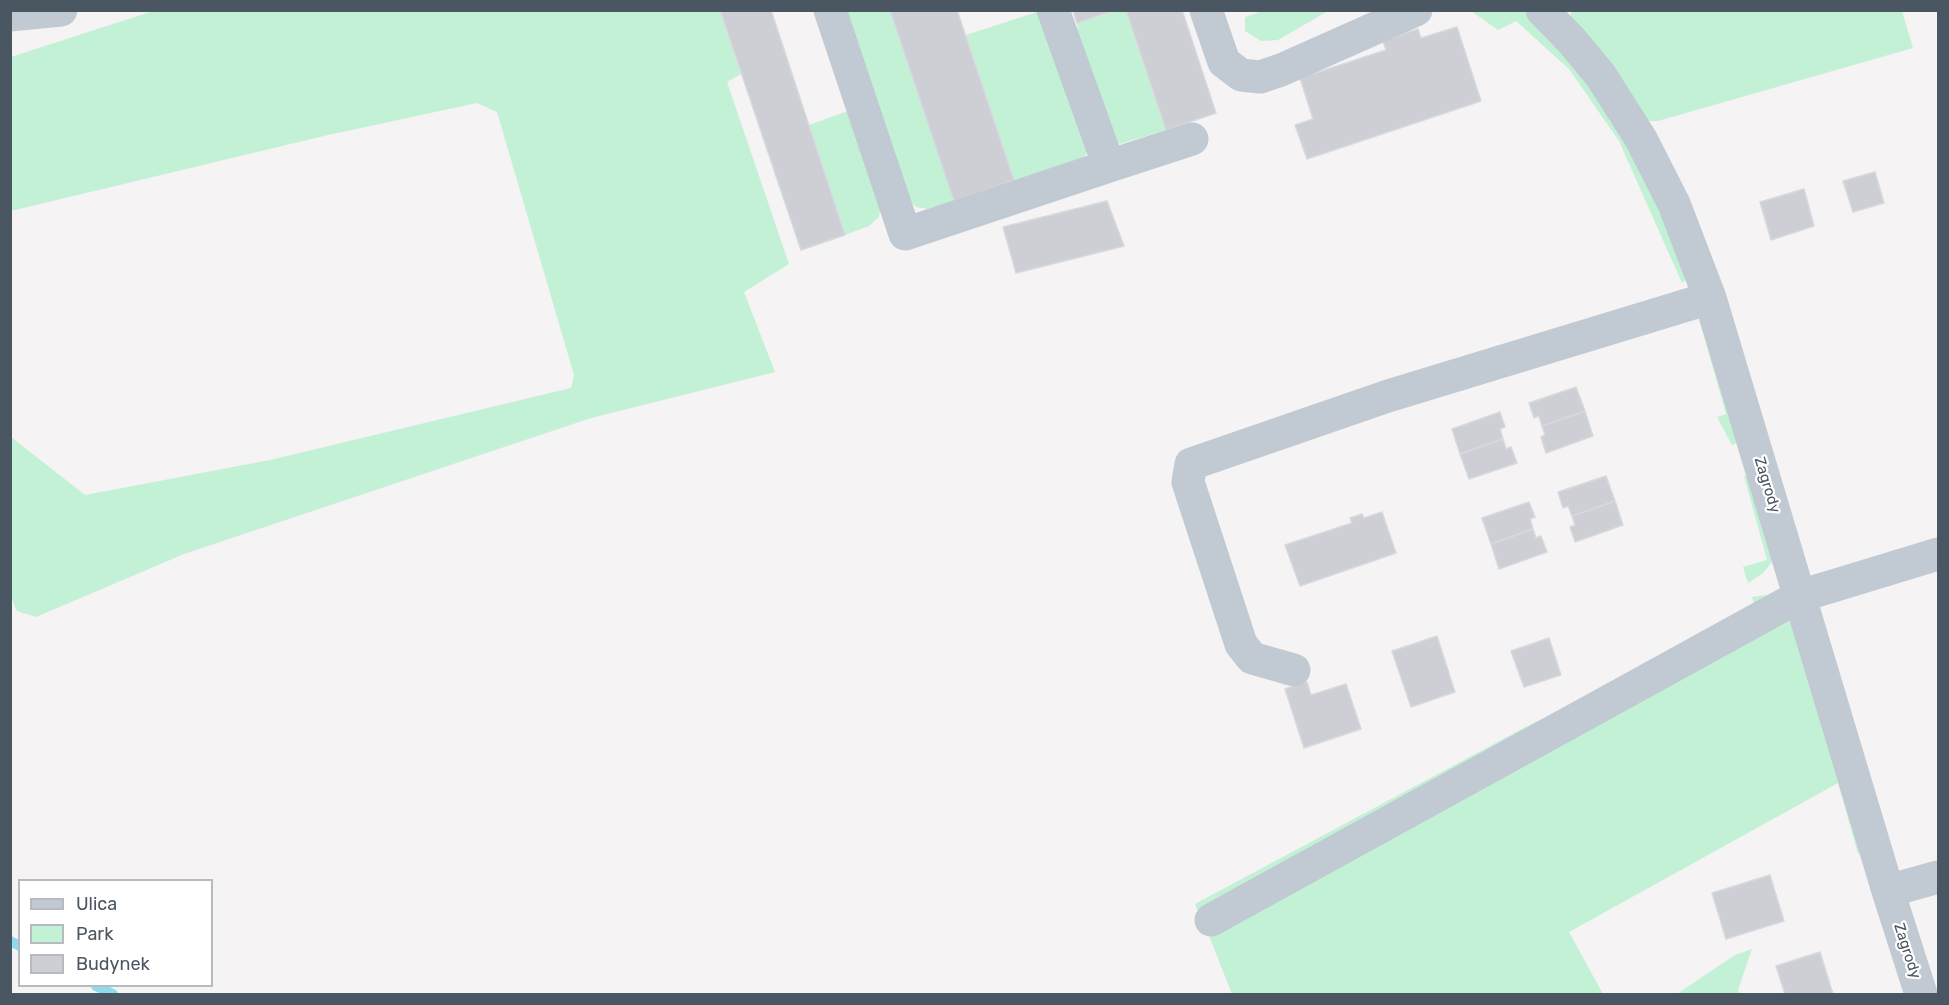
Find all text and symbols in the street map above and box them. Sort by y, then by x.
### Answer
street label: Zagrody [1750,455,1784,515]
legend [18,879,213,987]
text: Ulica [76,893,117,915]
street label: Zagrody [1890,921,1924,981]
text: Park [76,923,113,945]
text: Budynek [76,953,150,975]

